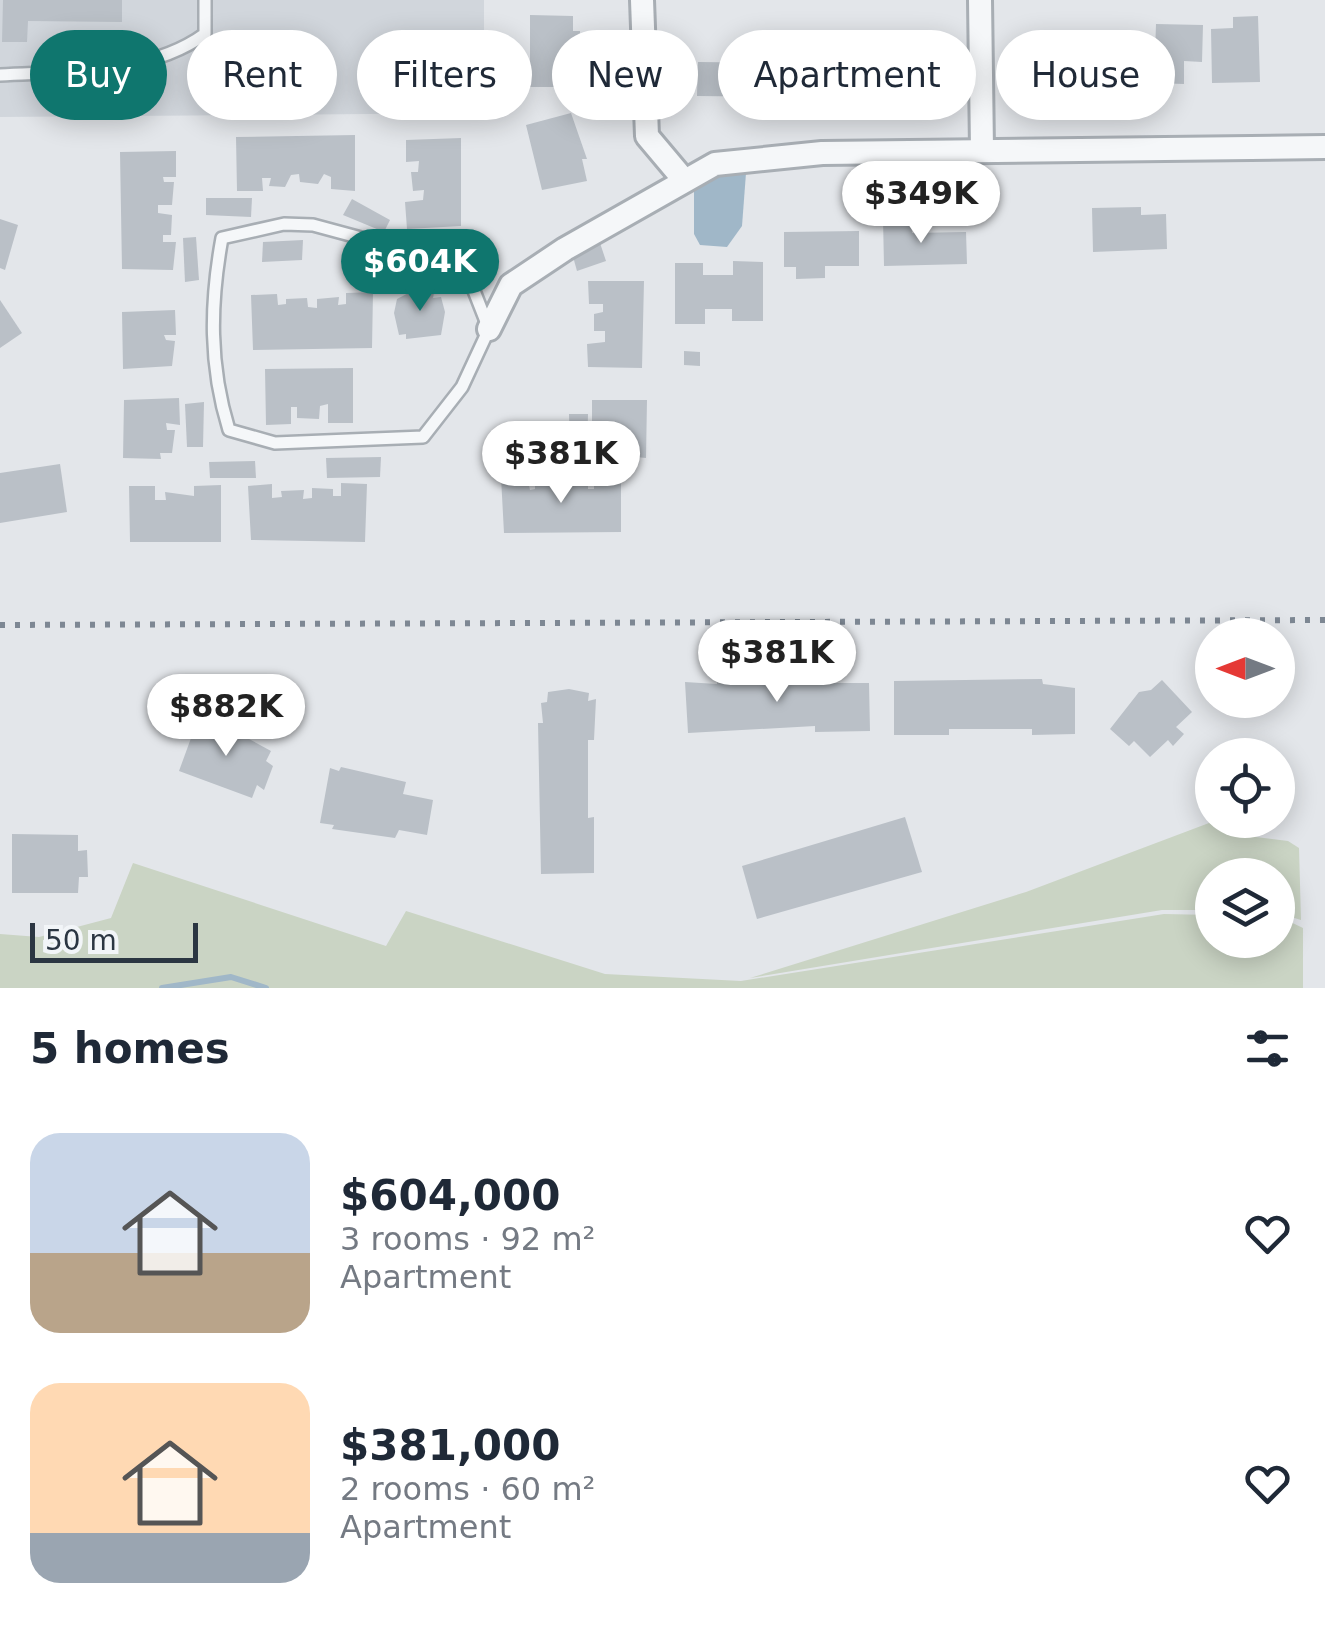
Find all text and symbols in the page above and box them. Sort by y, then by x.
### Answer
chip: Buy [30,30,167,120]
chip: Rent [187,30,337,120]
chip: Filters [357,30,532,120]
chip: New [552,30,698,120]
chip: Apartment [718,30,976,120]
chip: House [996,30,1175,120]
pin: $349K [851,161,991,246]
text: $349K [864,174,978,212]
pin: $604K [350,229,490,314]
text: $604K [363,242,477,280]
pin: $381K [491,421,631,506]
text: $381K [504,434,618,472]
north arrow [1195,618,1295,718]
map controls [1195,618,1295,958]
pin: $381K [707,620,847,705]
text: $381K [720,633,834,671]
pin: $882K [156,674,296,759]
text: $882K [169,687,283,725]
button: locate [1195,738,1295,838]
button: layers [1195,858,1295,958]
scale bar [30,918,198,963]
text: 50 m [45,924,117,957]
icon: filters [1240,1021,1295,1076]
text: 5 homes [30,1024,230,1073]
text: $604,000 [340,1171,561,1220]
icon: home [110,1173,230,1293]
icon: heart [1240,1206,1295,1261]
text: 3 rooms · 92 m² [340,1220,595,1258]
text: Apartment [340,1258,511,1296]
text: $381,000 [340,1421,561,1470]
icon: home [110,1423,230,1543]
icon: heart [1240,1456,1295,1511]
text: 2 rooms · 60 m² [340,1470,595,1508]
text: Apartment [340,1508,511,1546]

